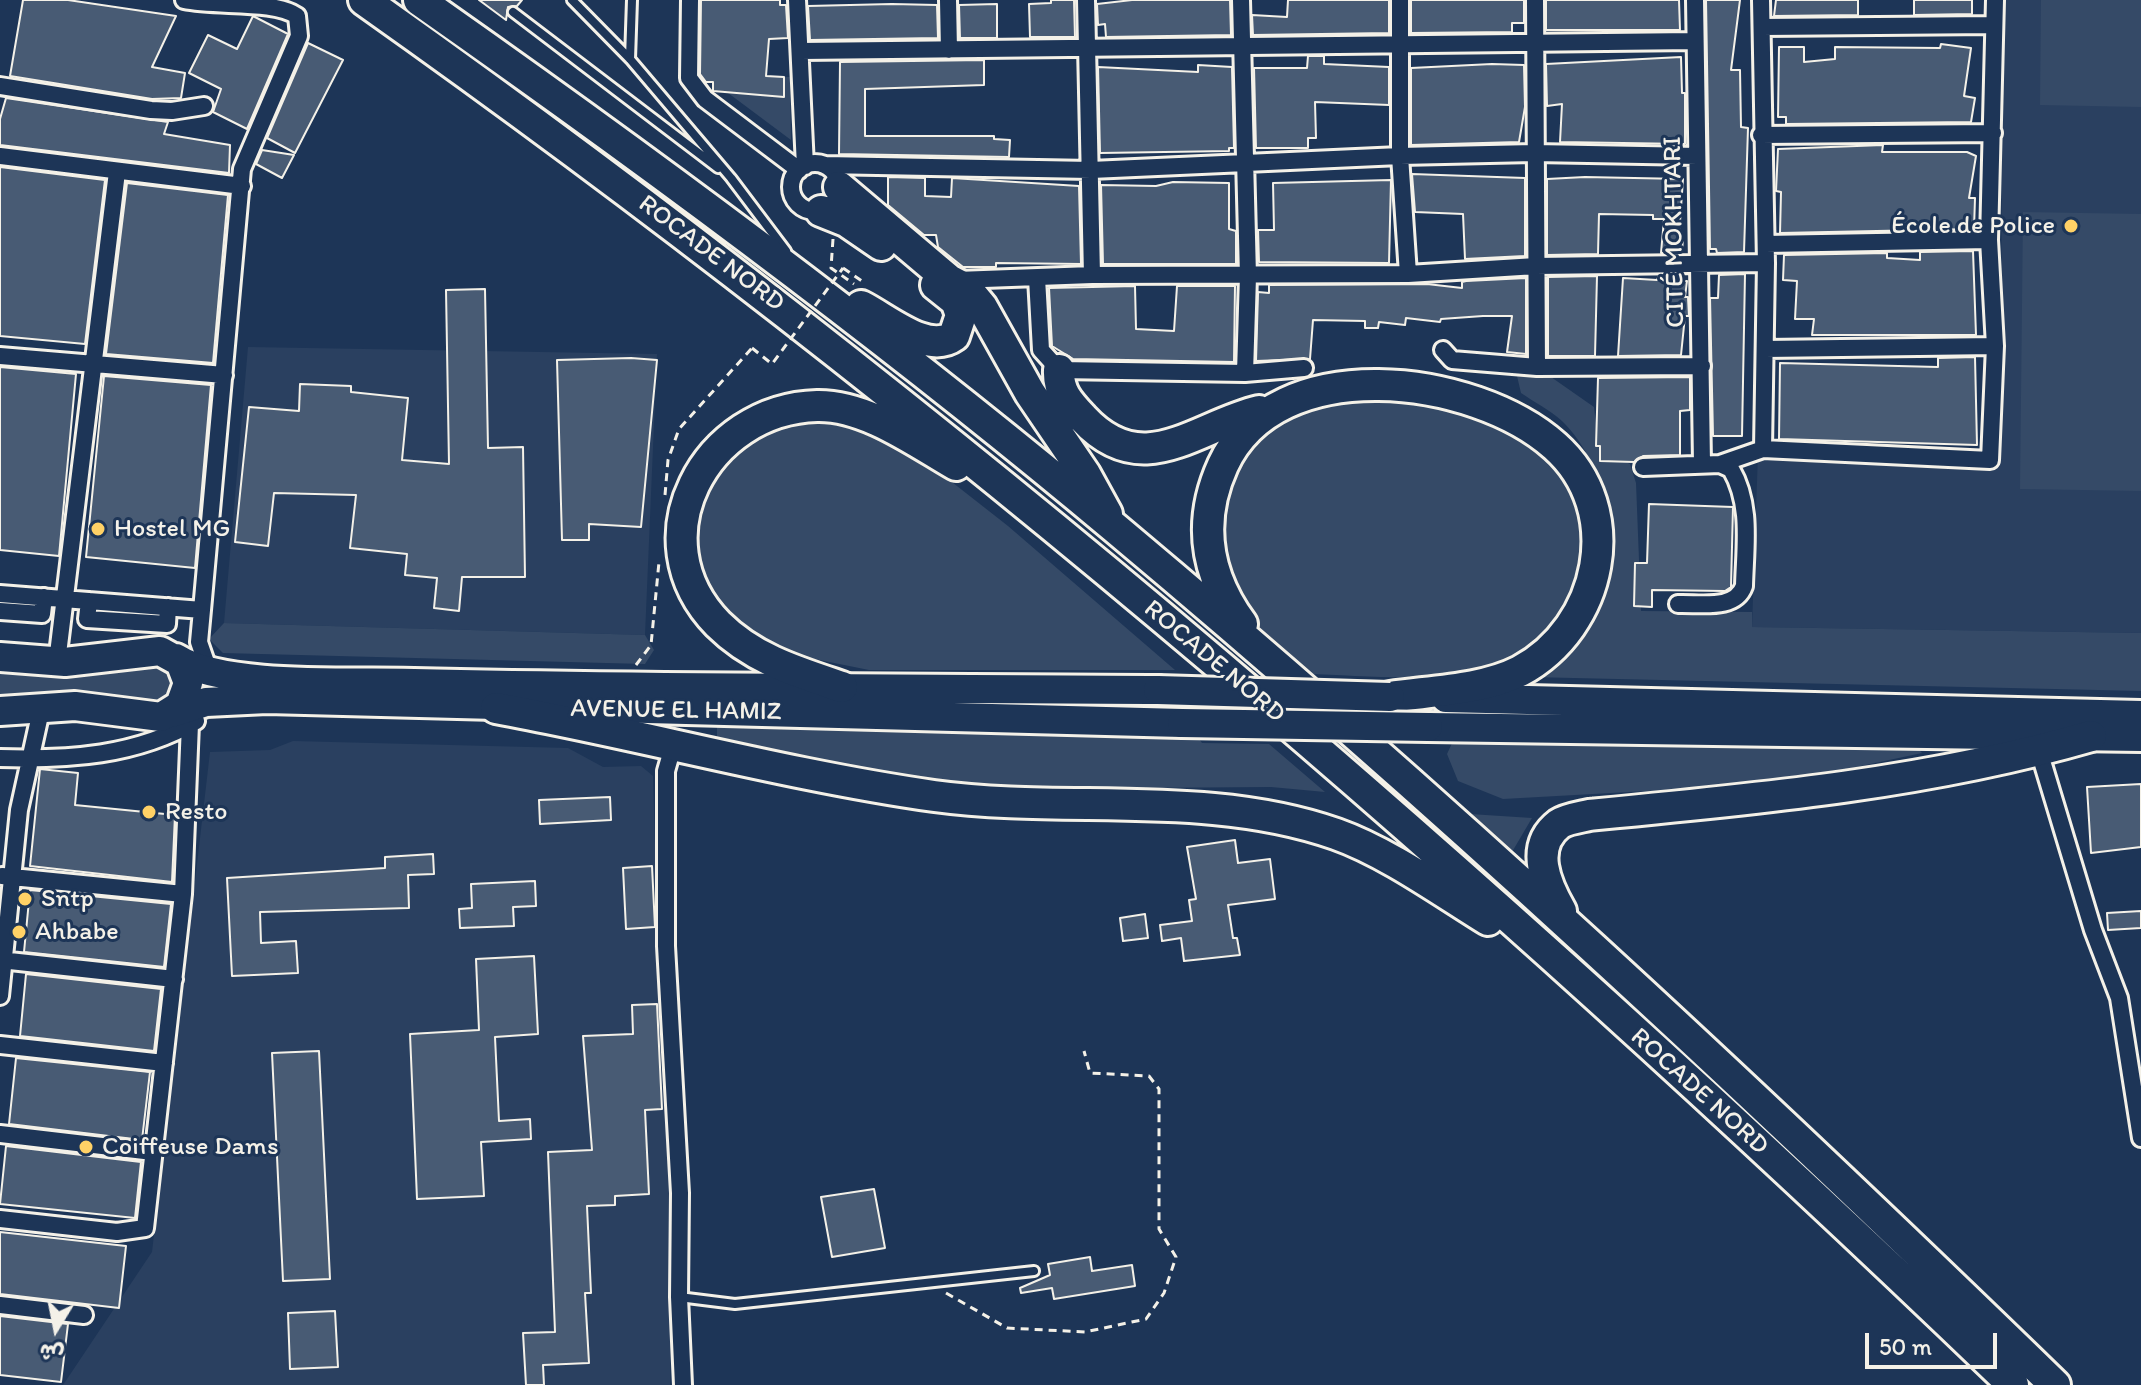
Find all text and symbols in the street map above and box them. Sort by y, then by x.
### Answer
street label: CITÉ MOKHTARI [1658,136,1692,328]
street label: ROCADE NORD [632,189,790,319]
place label: École de Police [1891,210,2055,242]
marker: École de Police [2062,217,2080,235]
place label: Hostel MG [114,513,231,545]
marker: Hostel MG [89,520,107,538]
street label: ROCADE NORD [1137,594,1291,730]
street label: AVENUE EL HAMIZ [570,694,782,728]
place label: Resto [165,796,227,828]
marker: Resto [140,803,158,821]
place label: Sntp [41,883,94,915]
marker: Sntp [16,890,34,908]
place label: Ahbabe [35,916,119,948]
marker: Ahbabe [10,923,28,941]
street label: ROCADE NORD [1624,1022,1774,1162]
place label: Coiffeuse Dams [102,1131,278,1163]
marker: Coiffeuse Dams [77,1138,95,1156]
north arrow [16,1289,96,1369]
scale bar [1869,1317,2001,1367]
text: 50 m [1879,1332,1932,1361]
text: ش [37,1338,66,1369]

